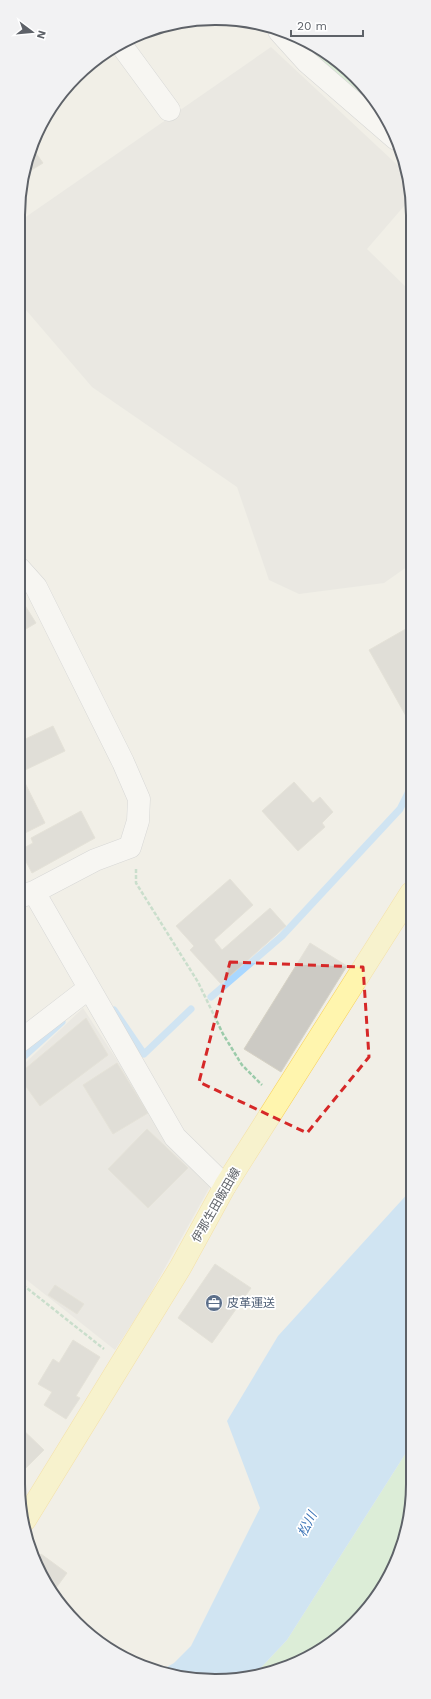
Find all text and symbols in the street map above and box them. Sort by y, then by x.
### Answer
north arrow [12,12,52,52]
scale bar [291,12,363,38]
text: 20 m [297,19,327,33]
text: N [34,29,49,40]
street label: 伊那生田飯田線 [189,1165,243,1245]
office icon: 皮革運送 [204,1293,224,1313]
place label: 皮革運送 [227,1296,275,1310]
water label: 松川 [294,1507,320,1539]

